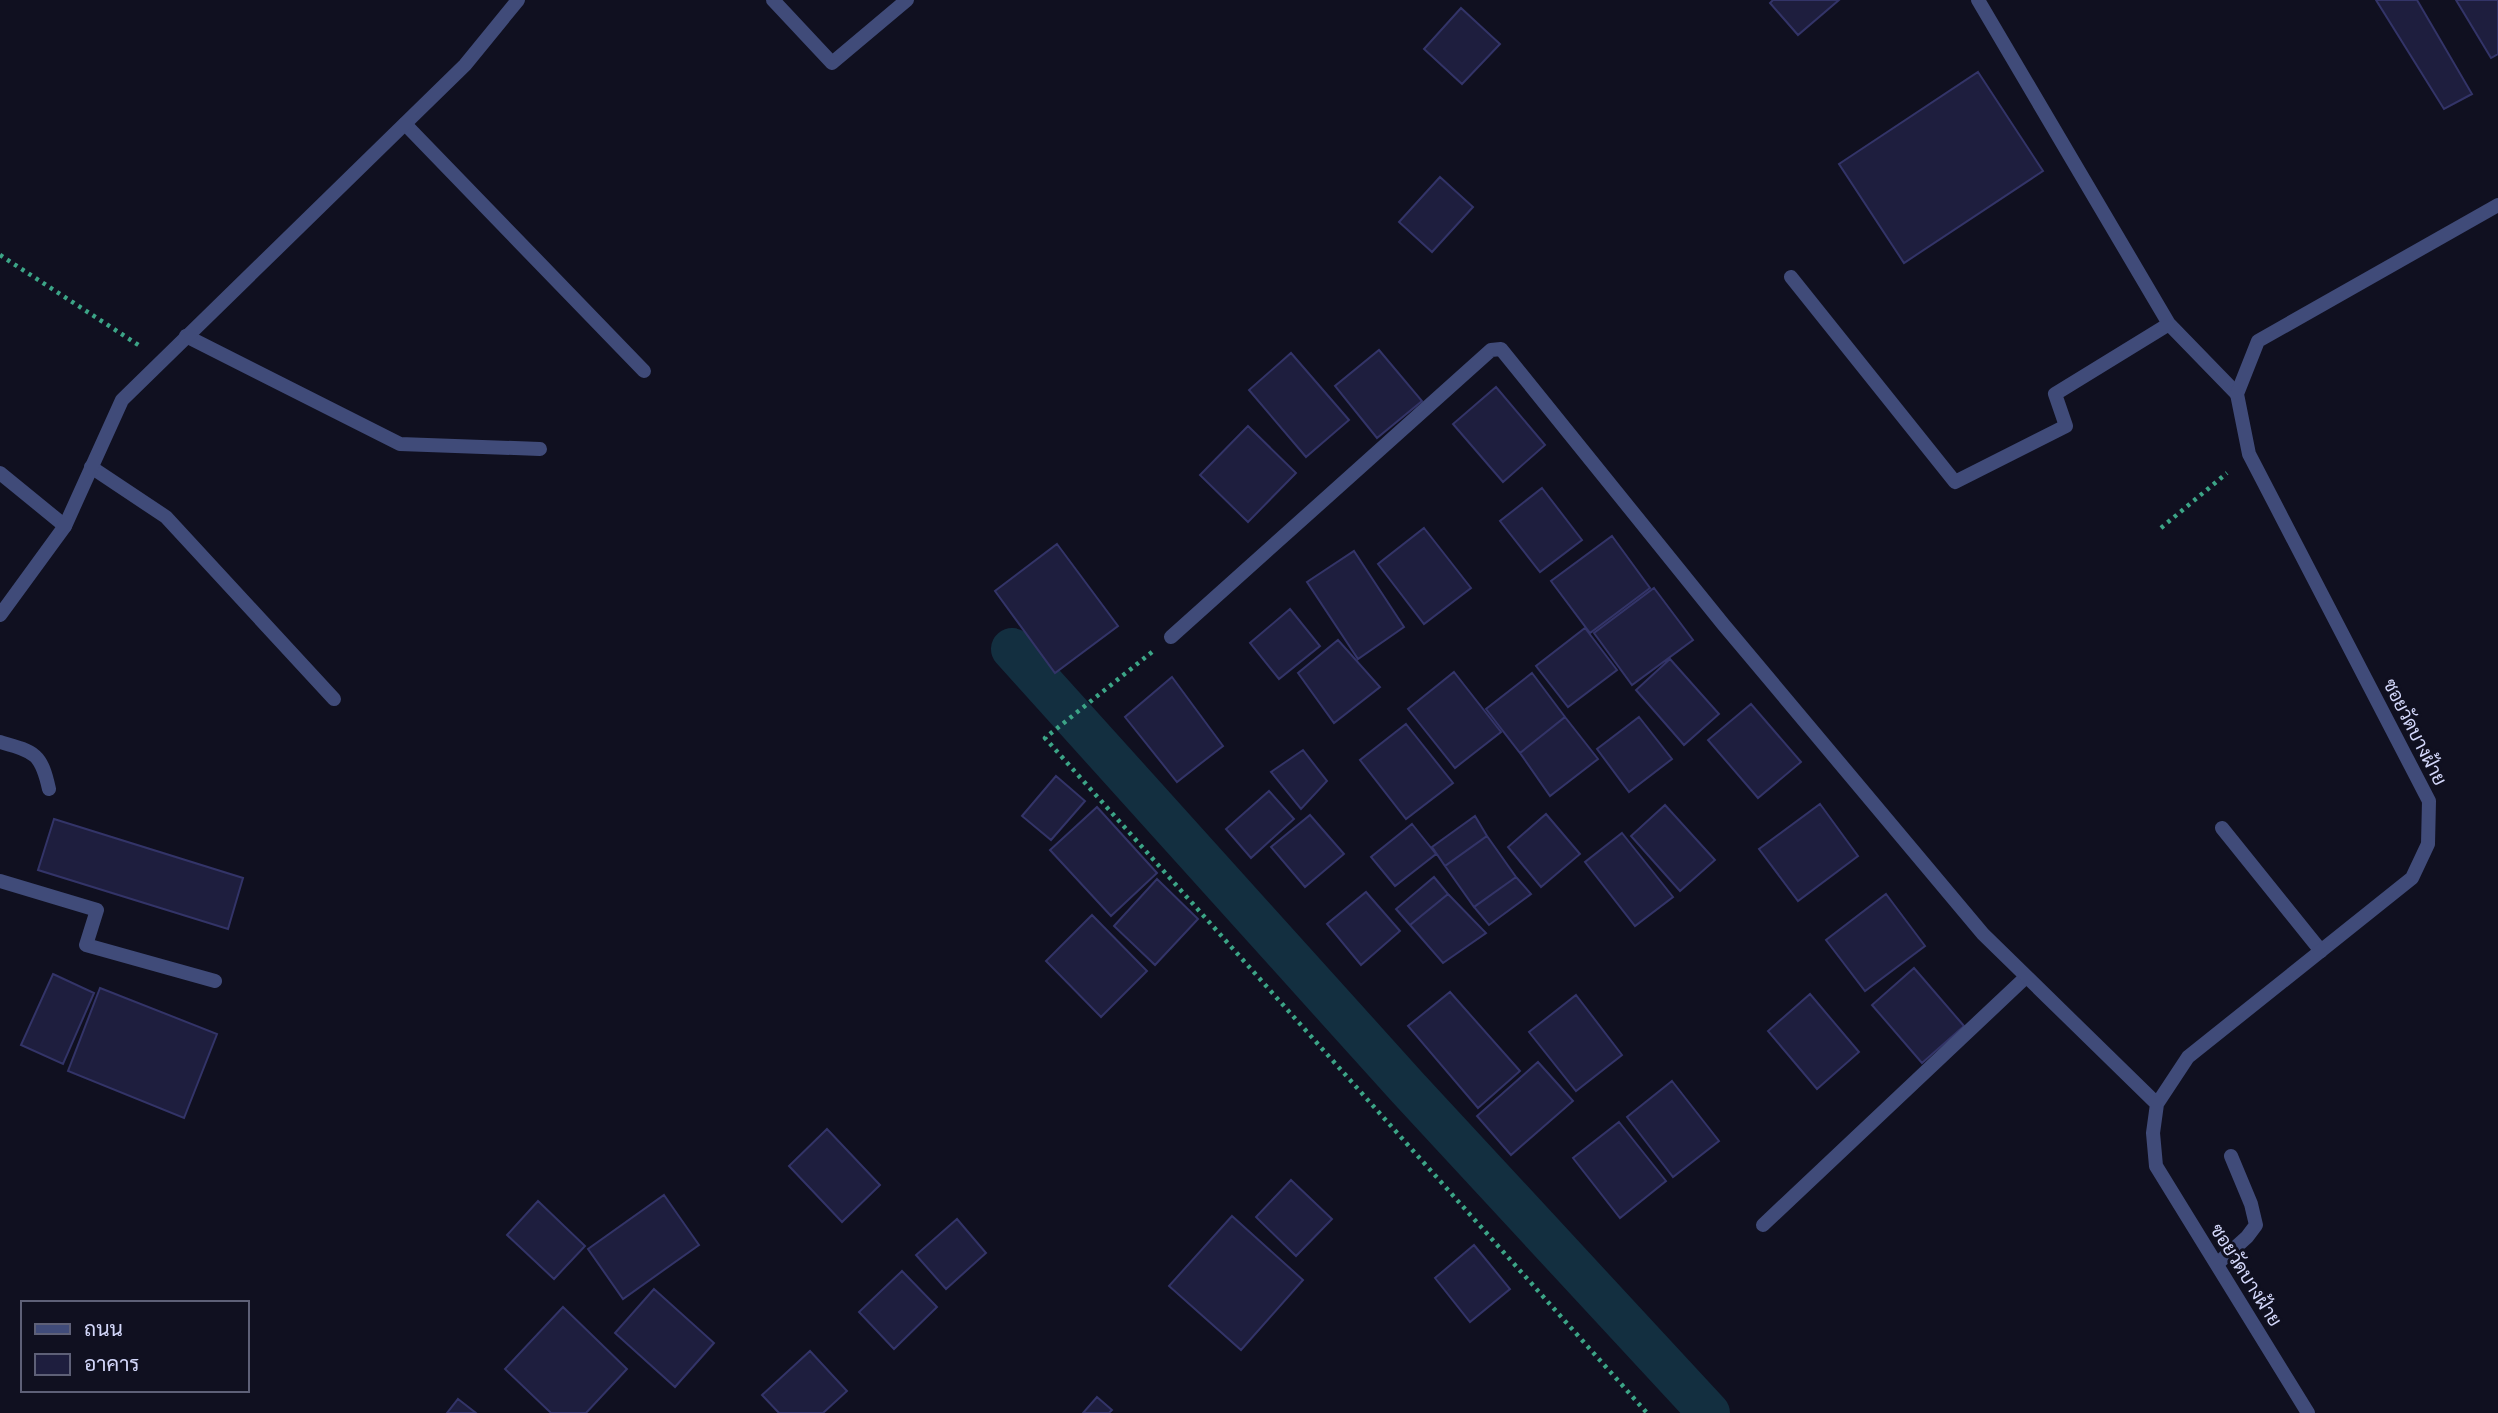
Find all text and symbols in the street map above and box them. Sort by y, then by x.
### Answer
street label: ซอยวัดบางฝ้าย [2377,674,2453,790]
street label: ซอยวัดบางฝ้าย [2204,1219,2288,1331]
legend [21,1301,248,1392]
text: ถนน [84,1315,123,1343]
text: อาคาร [84,1350,140,1378]

